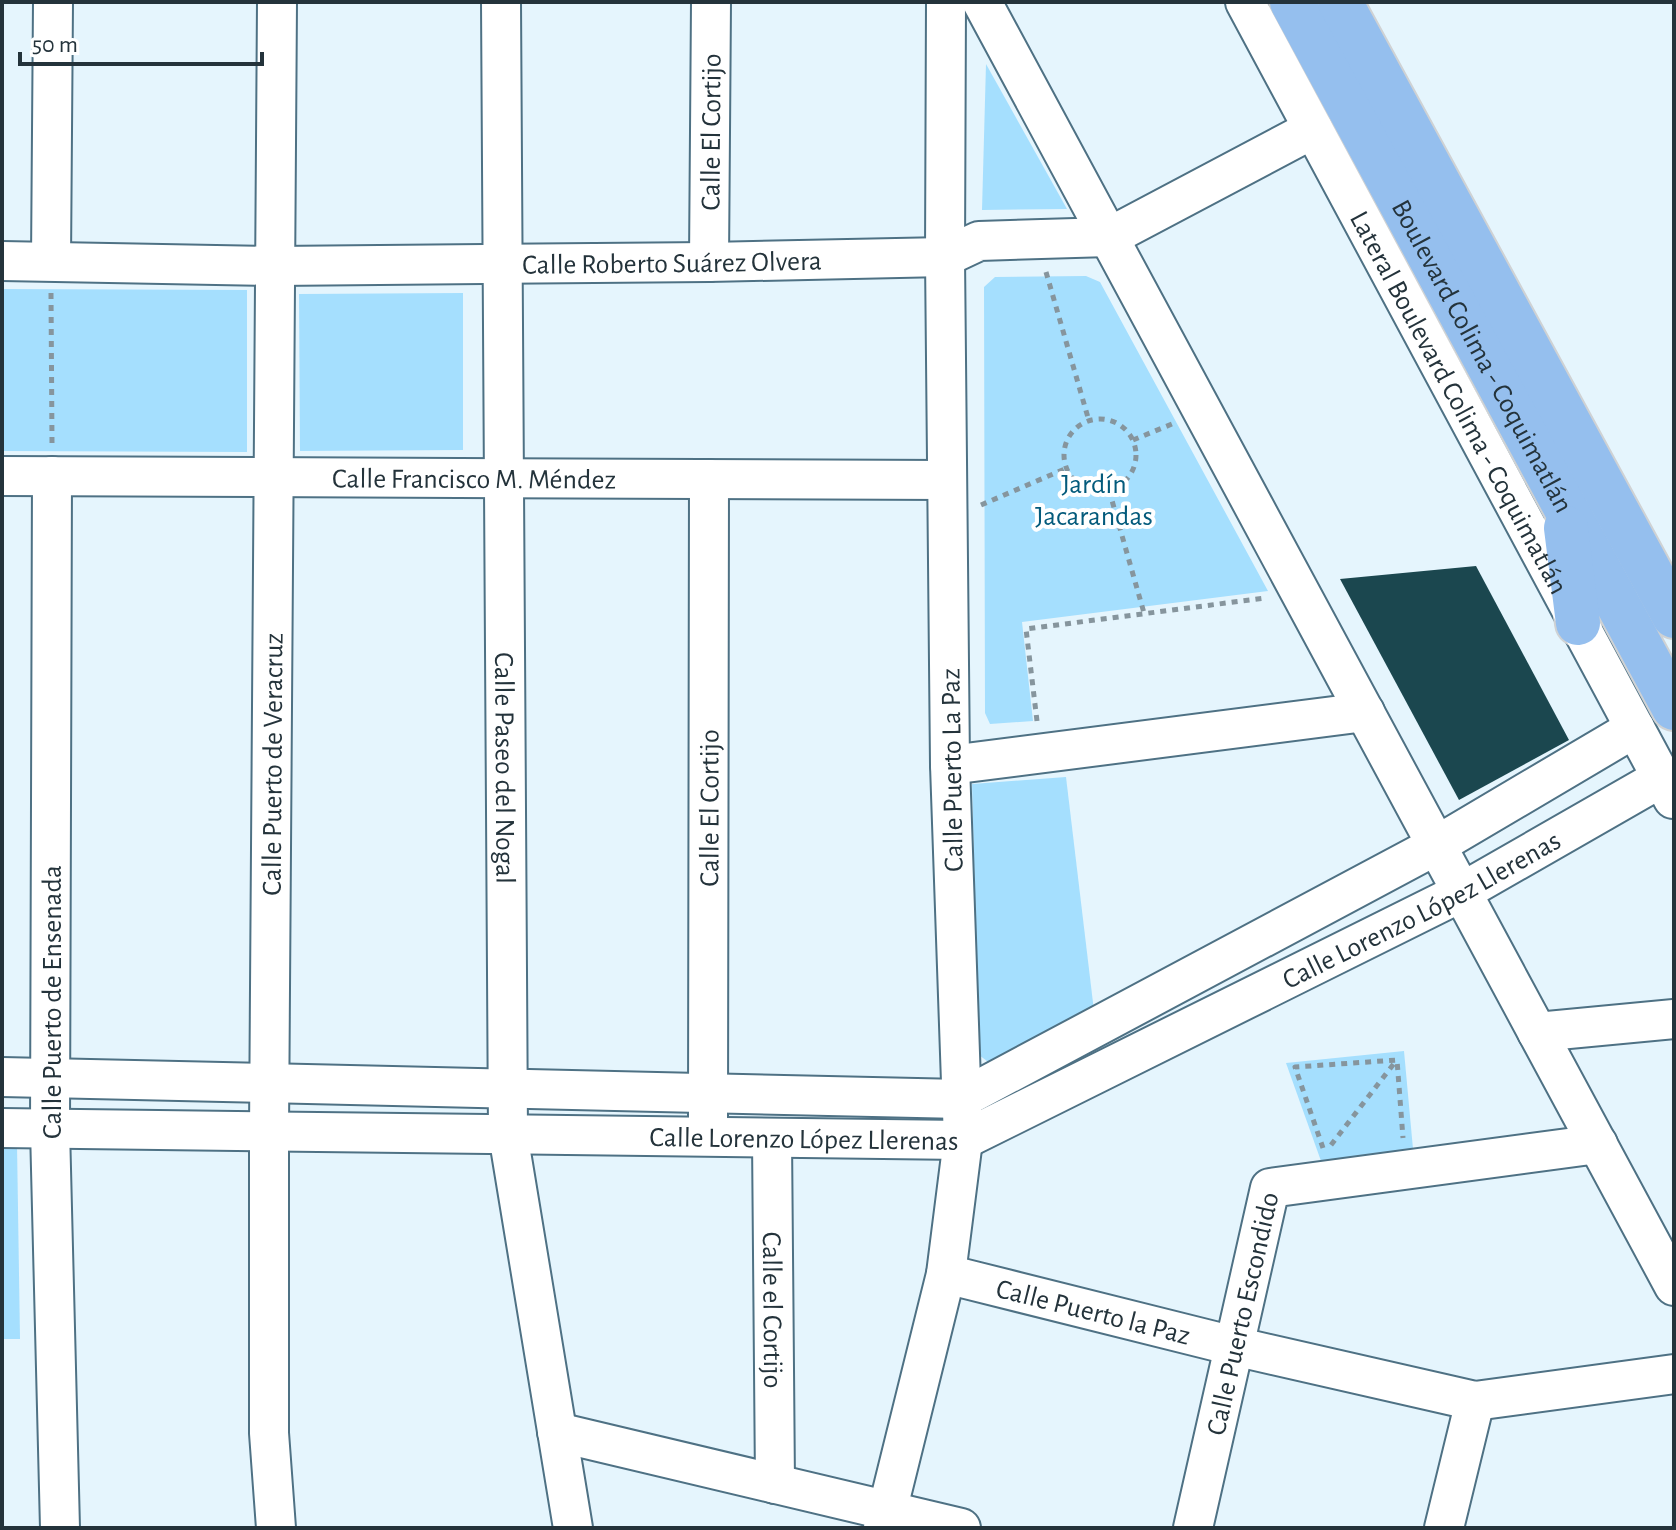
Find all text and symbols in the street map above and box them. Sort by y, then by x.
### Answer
scale bar [20,16,262,66]
text: 50 m [32,33,78,57]
street label: Calle El Cortijo [697,53,727,211]
street label: Boulevard Colima - Coquimatlán [1386,196,1577,518]
street label: Lateral Boulevard Colima - Coquimatlán [1344,207,1572,599]
street label: Calle Roberto Suárez Olvera [522,248,822,280]
street label: Calle Francisco M. Méndez [332,465,616,495]
park label: Jardín Jacarandas [1035,471,1153,531]
street label: Calle Puerto de Veracruz [259,633,289,896]
street label: Calle Paseo del Nogal [489,652,518,884]
street label: Calle Puerto La Paz [937,668,969,872]
street label: Calle El Cortijo [696,729,725,887]
street label: Calle Lorenzo López Llerenas [1279,827,1566,995]
street label: Calle Puerto de Ensenada [39,865,67,1139]
street label: Calle Lorenzo López Llerenas [649,1124,959,1156]
street label: Calle Puerto Escondido [1202,1190,1285,1438]
street label: Calle el Cortijo [757,1232,786,1389]
street label: Calle Puerto la Paz [993,1275,1193,1351]

